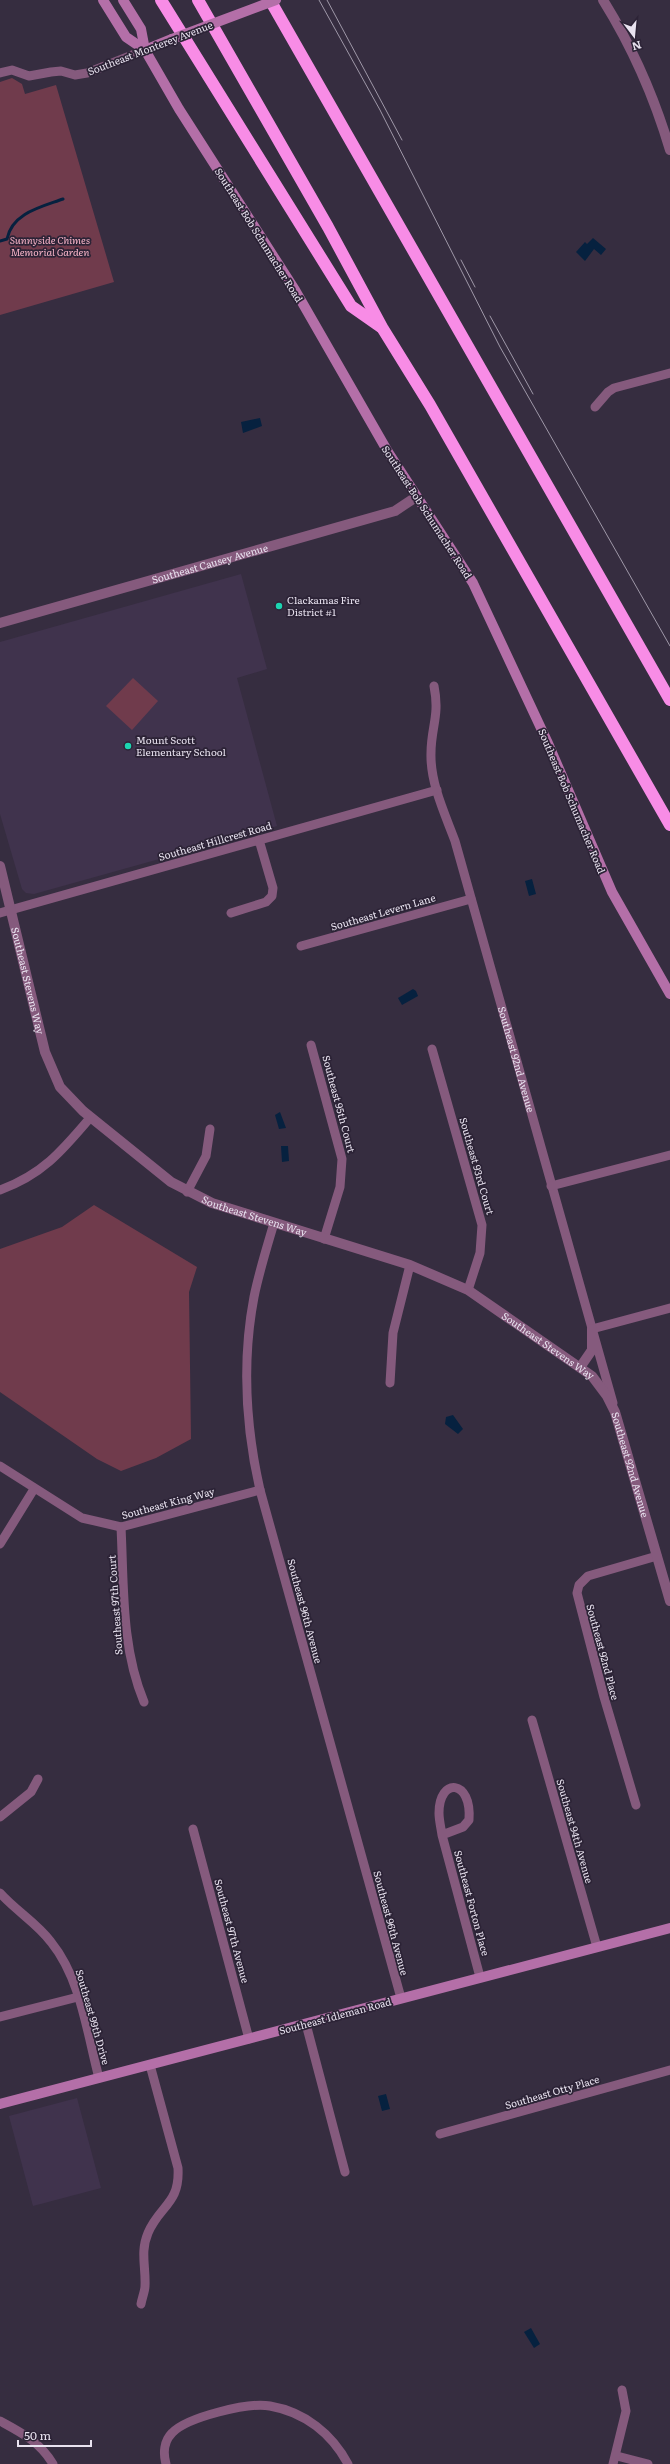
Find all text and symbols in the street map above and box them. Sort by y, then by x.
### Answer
north arrow [614,16,654,56]
street label: Southeast Monterey Avenue [85,17,215,78]
text: N [630,38,644,56]
street label: Southeast Bob Schumacher Road [212,165,307,305]
park label: Sunnyside Chimes Memorial Garden [10,232,90,259]
street label: Southeast Bob Schumacher Road [379,442,476,581]
street label: Southeast Causey Avenue [150,539,270,587]
place label: Clackamas Fire District #1 [287,592,360,619]
marker: Clackamas Fire District #1 [274,601,284,611]
street label: Southeast Bob Schumacher Road [535,726,610,875]
place label: Mount Scott Elementary School [136,732,226,759]
marker: Mount Scott Elementary School [123,741,133,751]
street label: Southeast Hillcrest Road [157,817,273,864]
street label: Southeast Levern Lane [329,889,437,934]
street label: Southeast Stevens Way [8,926,48,1036]
street label: Southeast 92nd Avenue [495,1004,539,1114]
street label: Southeast 95th Court [319,1054,360,1154]
street label: Southeast 93rd Court [456,1115,499,1216]
street label: Southeast Stevens Way [199,1191,309,1239]
street label: Southeast Stevens Way [499,1308,598,1383]
street label: Southeast 92nd Avenue [608,1410,653,1519]
street label: Southeast King Way [120,1483,216,1522]
street label: Southeast 97th Court [104,1555,125,1656]
street label: Southeast 96th Avenue [284,1557,327,1665]
street label: Southeast 92nd Place [583,1602,624,1702]
street label: Southeast 94th Avenue [553,1777,598,1885]
street label: Southeast Forton Place [451,1848,494,1957]
street label: Southeast 96th Avenue [370,1869,413,1977]
street label: Southeast 97th Avenue [211,1877,254,1985]
street label: Southeast 99th Drive [73,1967,114,2066]
street label: Southeast Idleman Road [277,1993,393,2038]
street label: Southeast Otty Place [503,2071,601,2112]
scale bar [18,2422,91,2448]
text: 50 m [24,2426,51,2444]

